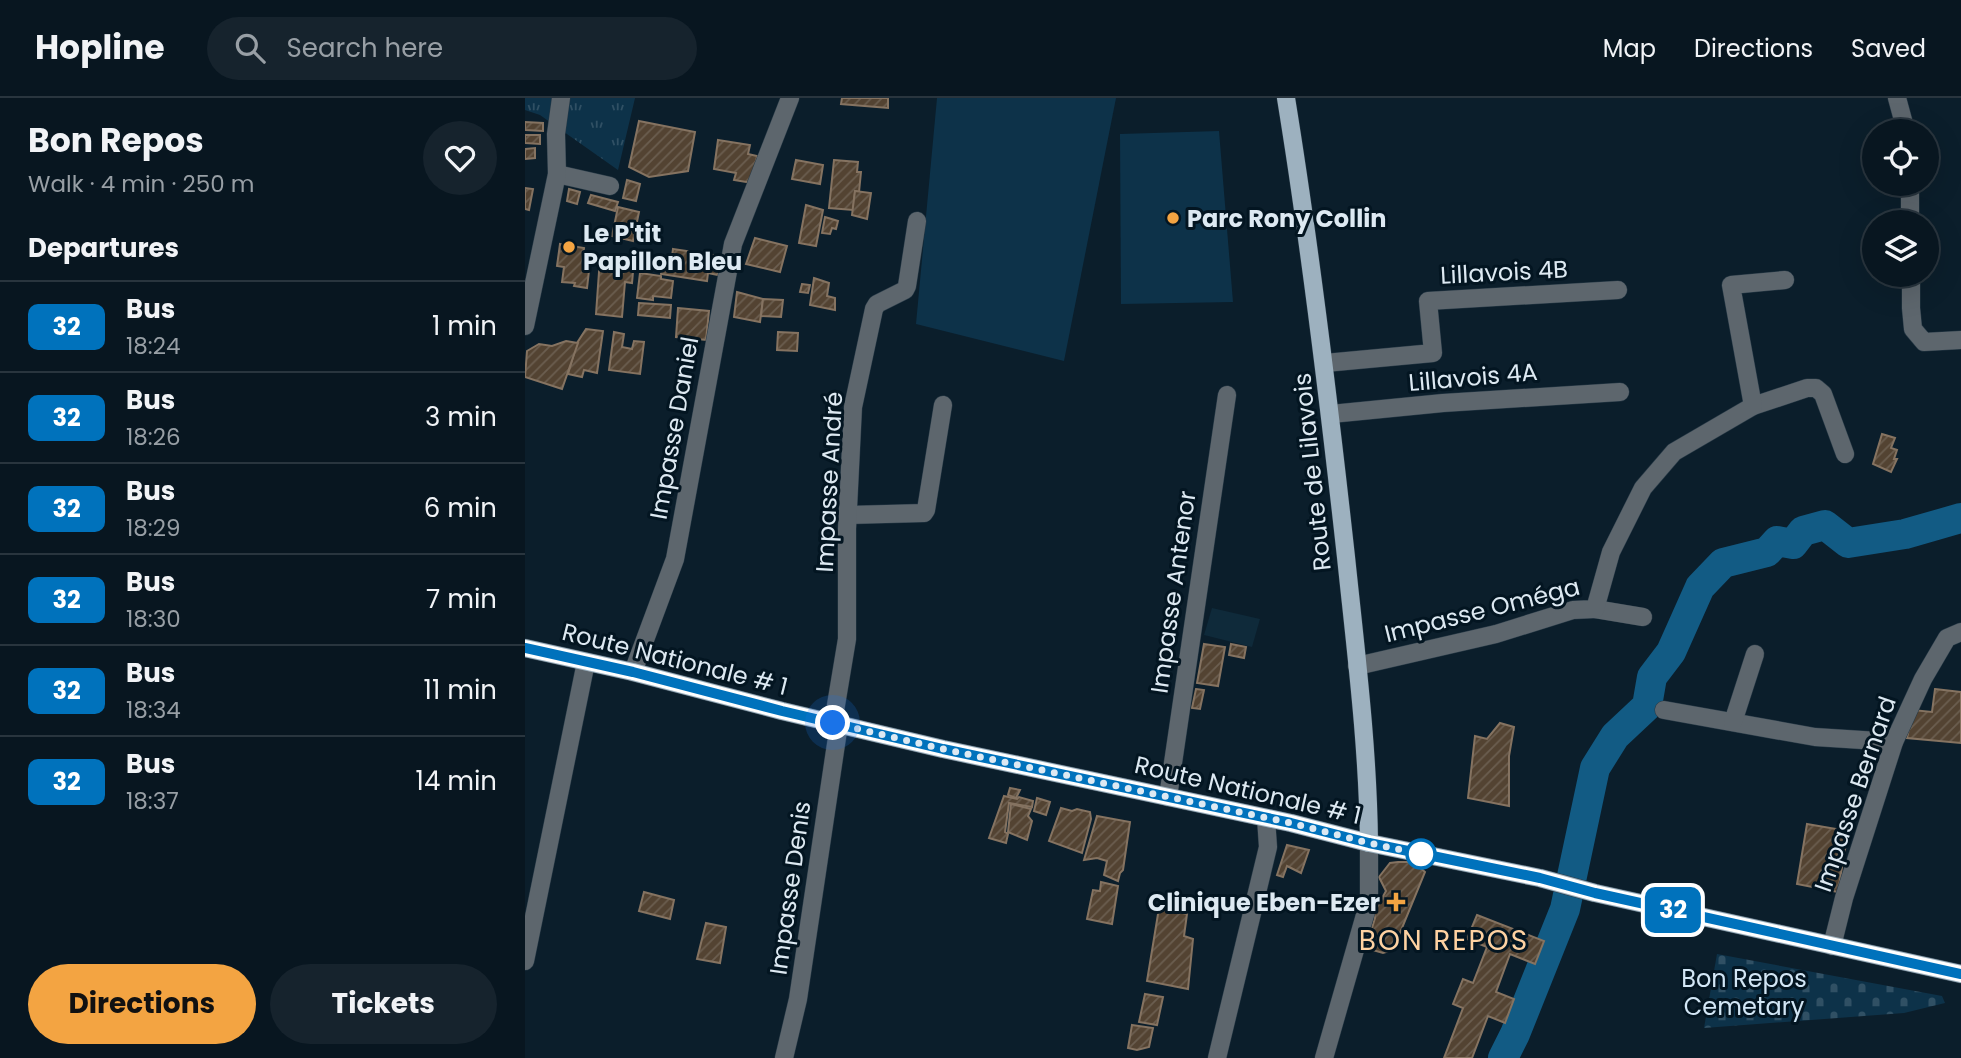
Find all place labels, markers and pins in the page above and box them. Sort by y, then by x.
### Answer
place label: Parc Rony Collin [1187,202,1387,235]
marker: Parc Rony Collin [1165,210,1181,226]
place label: Le P'tit Papillon Bleu [583,217,742,278]
marker: Le P'tit Papillon Bleu [561,239,577,255]
unlabelled marker [1406,839,1436,869]
place label: Clinique Eben-Ezer [1148,886,1380,919]
marker: Clinique Eben-Ezer [1386,892,1406,912]

